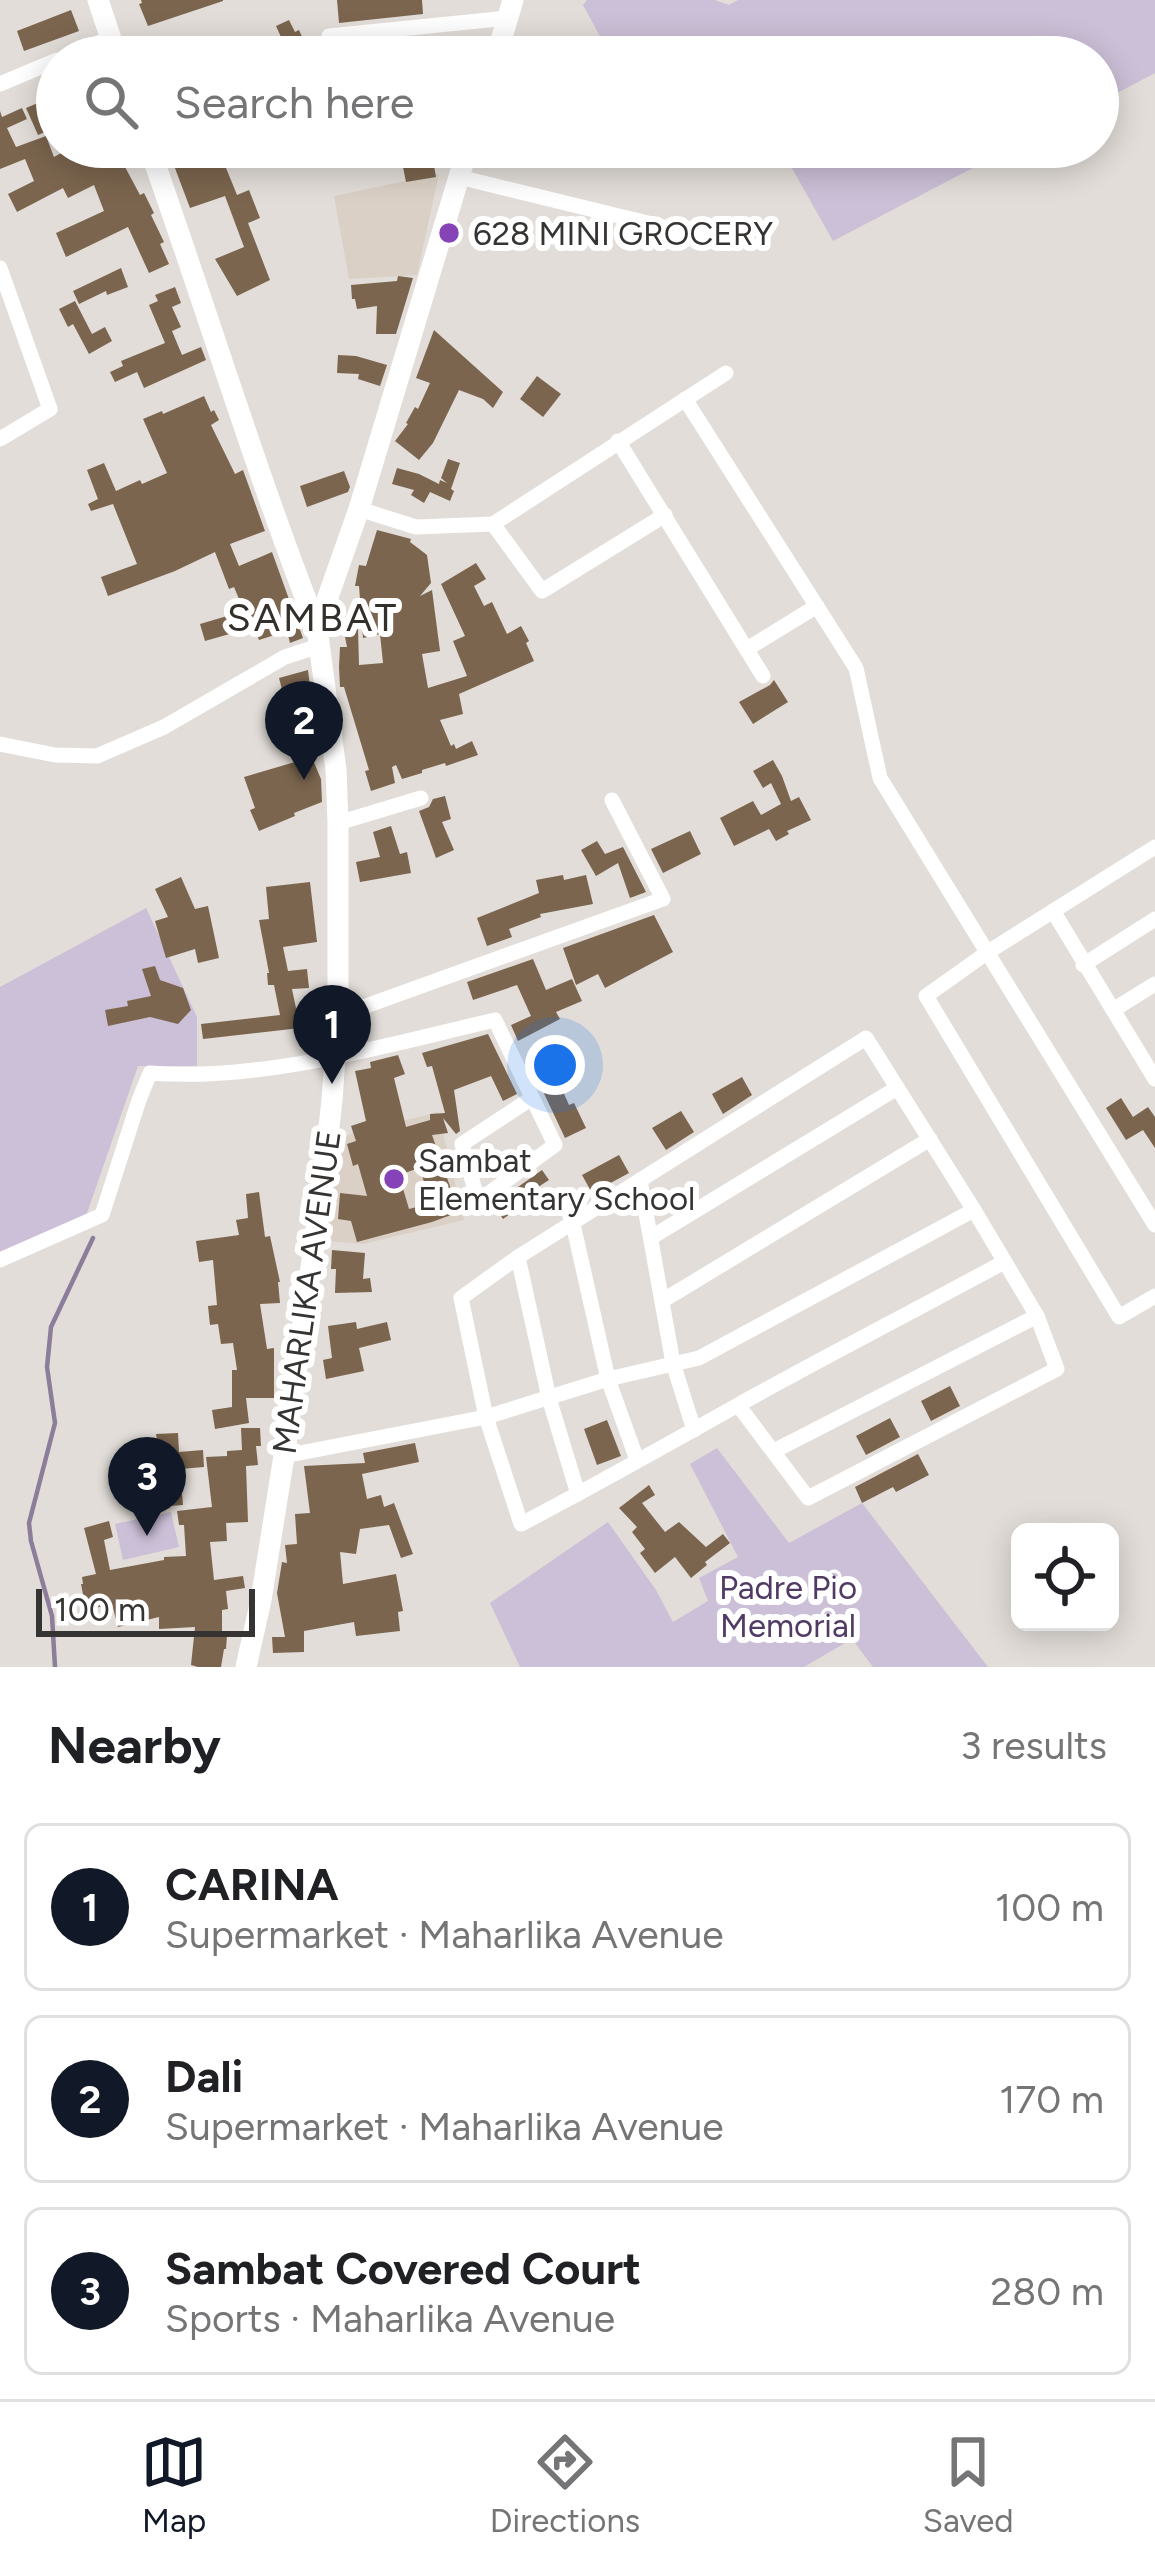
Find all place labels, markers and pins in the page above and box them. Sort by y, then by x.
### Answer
place label: 628 MINI GROCERY [473,214,773,253]
marker: 628 MINI GROCERY [436,220,462,246]
pin: 2 [265,681,343,780]
pin: 1 [293,985,371,1084]
place label: Sambat Elementary School [418,1141,695,1218]
marker: Sambat Elementary School [381,1166,407,1192]
pin: 3 [108,1437,186,1536]

